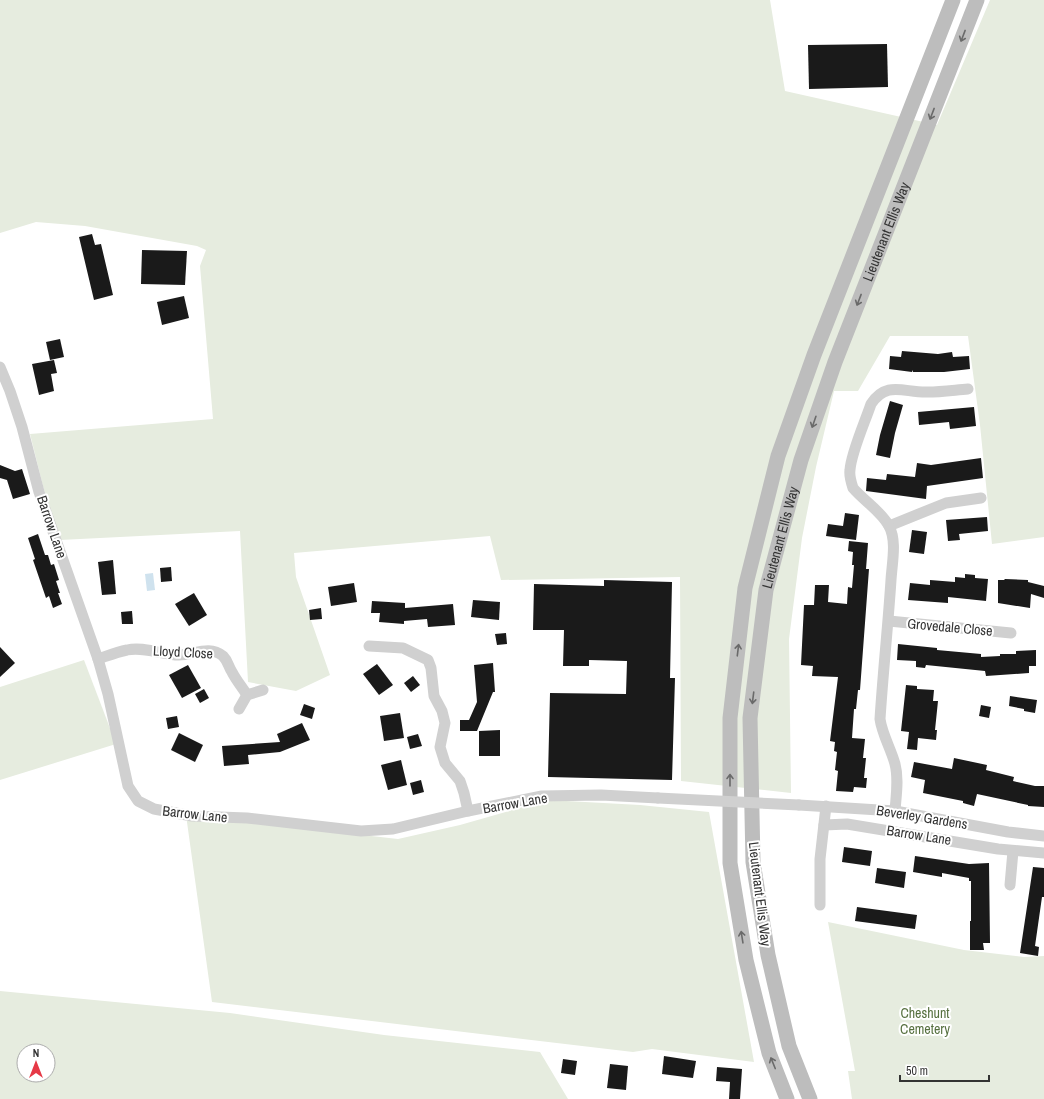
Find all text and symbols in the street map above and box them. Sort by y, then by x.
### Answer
one-way arrow [958,30,966,42]
one-way arrow [928,108,936,120]
street label: Lieutenant Ellis Way [859,179,914,284]
one-way arrow [855,294,863,306]
one-way arrow [810,415,817,428]
street label: Lieutenant Ellis Way [758,484,803,591]
street label: Barrow Lane [33,493,71,561]
street label: Grovedale Close [907,614,993,640]
street label: Lloyd Close [153,641,213,663]
one-way arrow [734,644,742,657]
one-way arrow [749,691,757,704]
one-way arrow [726,774,734,787]
street label: Barrow Lane [481,788,549,818]
street label: Beverley Gardens [875,801,969,833]
street label: Barrow Lane [162,802,228,826]
street label: Barrow Lane [885,821,953,849]
street label: Lieutenant Ellis Way [745,841,775,947]
one-way arrow [738,931,746,944]
park label: Cheshunt Cemetery [900,1004,950,1038]
north arrow [16,1043,56,1083]
text: N [33,1046,39,1060]
one-way arrow [769,1057,776,1069]
scale bar [900,1057,989,1083]
text: 50 m [906,1063,928,1079]

